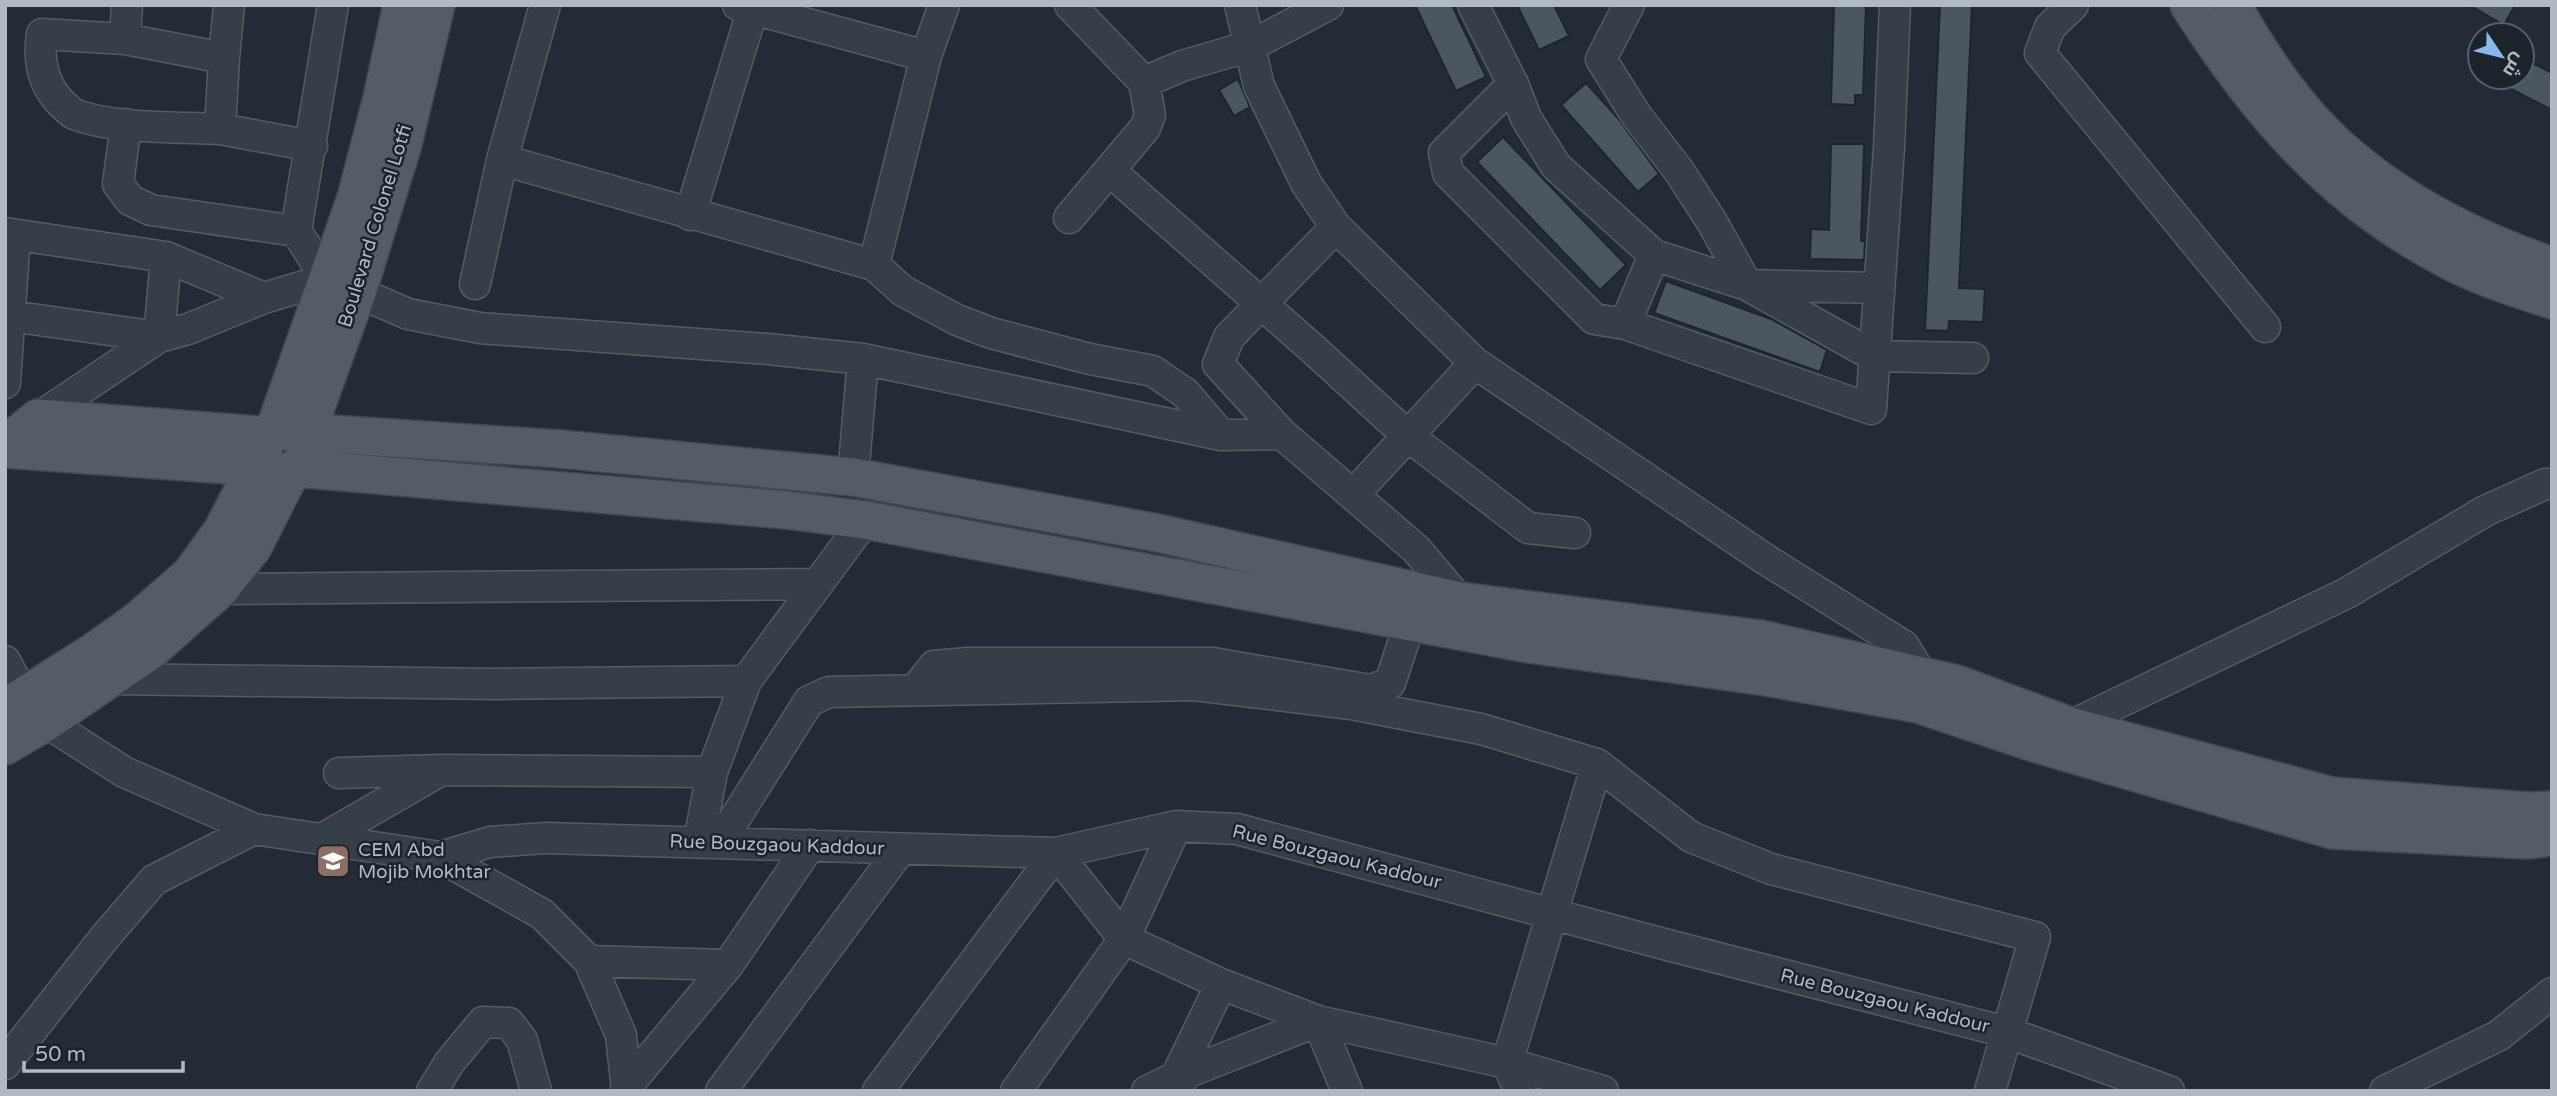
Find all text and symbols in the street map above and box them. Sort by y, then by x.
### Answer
north arrow [2466,21,2536,91]
text: ش [2498,49,2530,81]
street label: Boulevard Colonel Lotfi [334,122,416,330]
street label: Rue Bouzgaou Kaddour [1230,820,1445,894]
street label: Rue Bouzgaou Kaddour [669,830,886,860]
place label: CEM Abd Mojib Mokhtar [358,839,491,883]
school or university icon: CEM Abd Mojib Mokhtar [314,842,352,880]
street label: Rue Bouzgaou Kaddour [1778,964,1993,1038]
scale bar [24,1030,184,1074]
text: 50 m [35,1042,86,1067]

